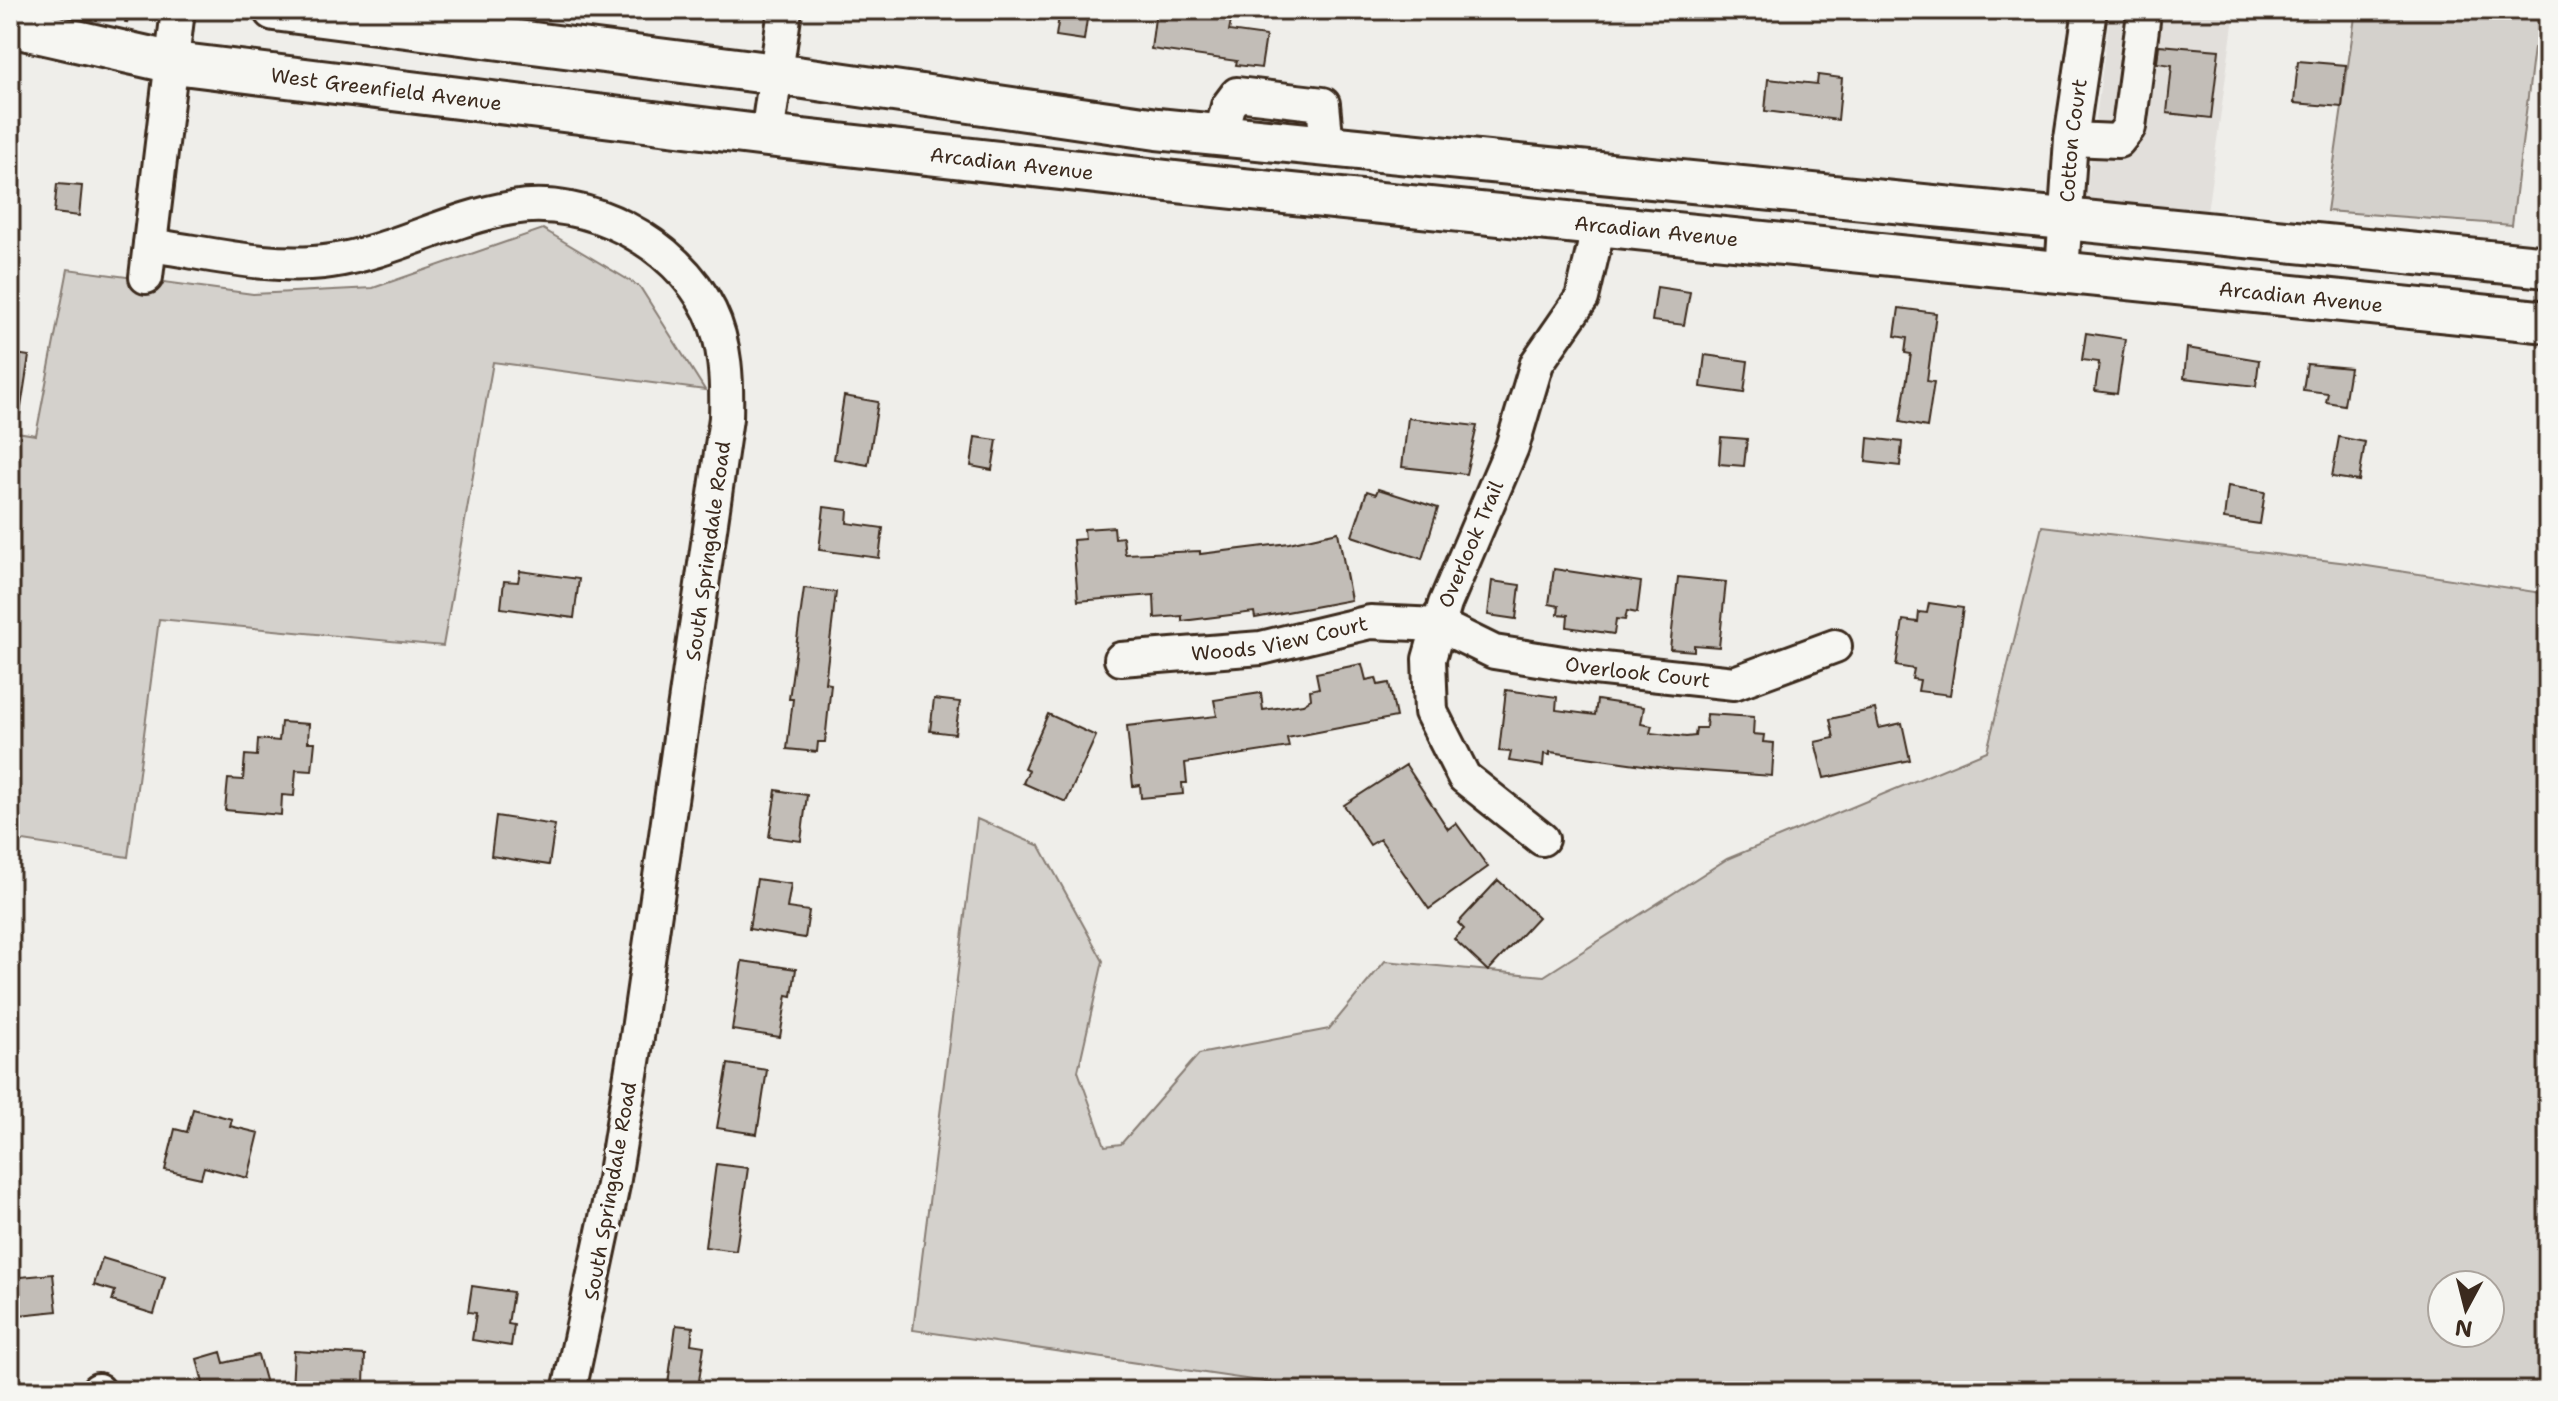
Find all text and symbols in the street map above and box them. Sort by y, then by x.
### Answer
street label: West Greenfield Avenue [269,62,503,116]
street label: Cotton Court [2054,77,2093,203]
street label: Arcadian Avenue [929,141,1095,186]
street label: Arcadian Avenue [1573,210,1740,252]
street label: Arcadian Avenue [2218,276,2384,318]
street label: South Springdale Road [680,439,736,662]
street label: Overlook Trail [1432,477,1509,612]
street label: Woods View Court [1190,610,1370,666]
street label: Overlook Court [1563,651,1712,693]
street label: South Springdale Road [578,1079,642,1302]
north arrow [2426,1269,2506,1349]
text: N [2453,1313,2474,1344]

